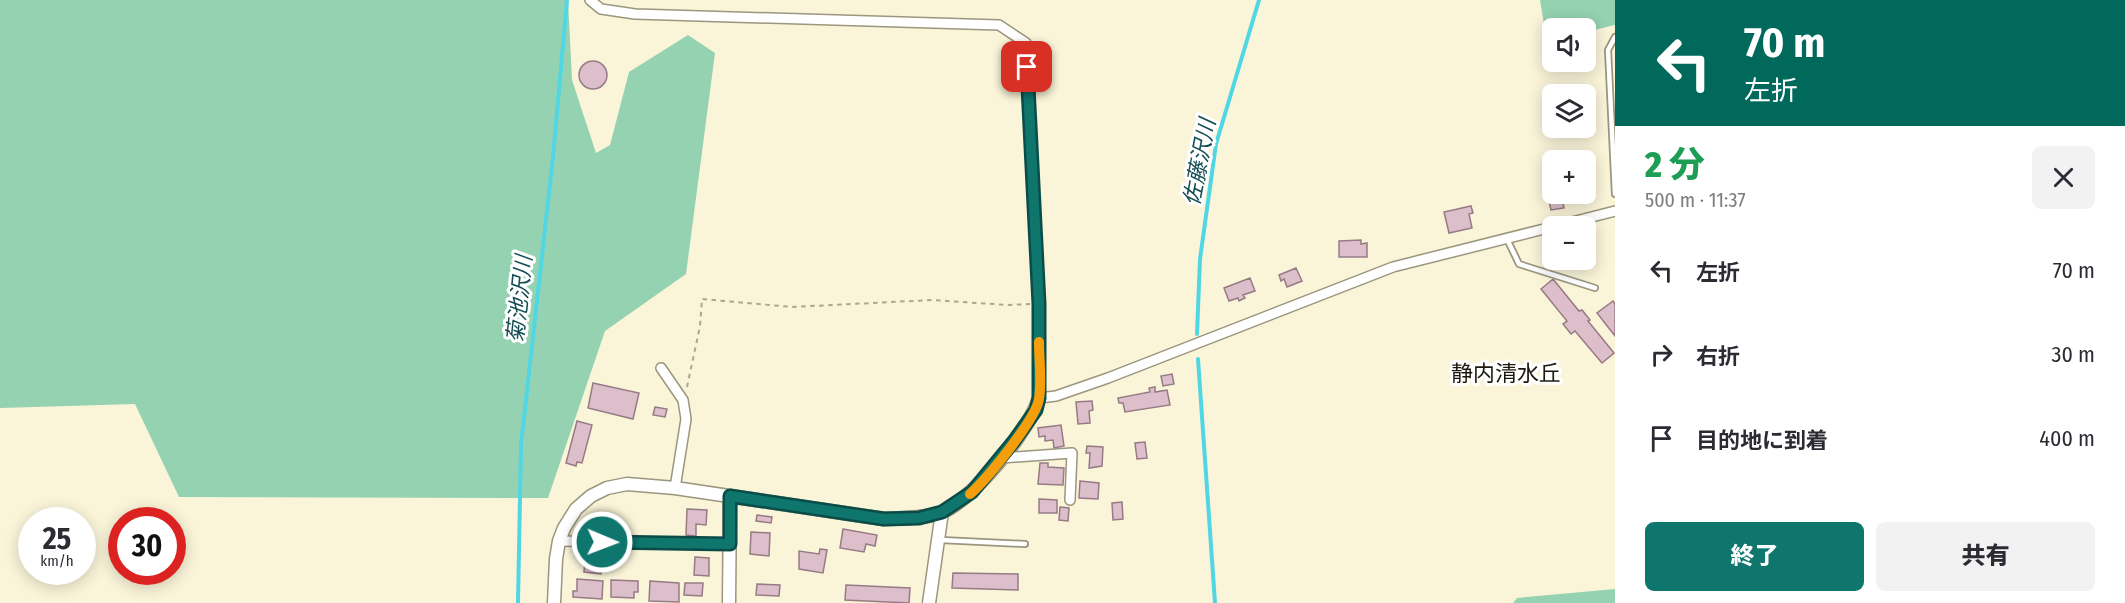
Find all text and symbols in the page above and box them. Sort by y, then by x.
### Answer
map controls [1542,18,1596,270]
button: sound [1542,18,1596,72]
text: 70 m [1744,18,1825,68]
icon: left [1645,24,1723,102]
pin [1001,41,1052,92]
icon: arrive [1010,50,1043,83]
text: 左折 [1744,75,1798,107]
button: layers [1542,84,1596,138]
water label: 佐藤沢川 [1178,114,1222,208]
text: 2 分 [1645,143,1705,187]
button: close [2032,146,2095,209]
button: + [1542,150,1596,204]
text: 500 m · 11:37 [1645,188,1746,212]
button: − [1542,216,1596,270]
water label: 菊池沢川 [501,252,538,344]
icon: left [1645,254,1678,287]
text: 70 m [2053,257,2095,284]
text: 左折 [1696,259,1740,286]
icon: right [1645,338,1678,371]
text: 30 m [2052,341,2095,368]
text: 右折 [1696,343,1740,370]
district label: 静内清水丘 [1451,360,1561,387]
icon: arrive [1645,422,1678,455]
text: 400 m [2039,425,2095,452]
text: 目的地に到着 [1696,427,1828,454]
speed limit sign: 30 [108,507,186,585]
position arrow [570,510,634,574]
text: 25 [43,521,71,557]
button: 終了 [1645,522,1864,591]
button: 共有 [1876,522,2095,591]
text: km/h [40,552,74,570]

